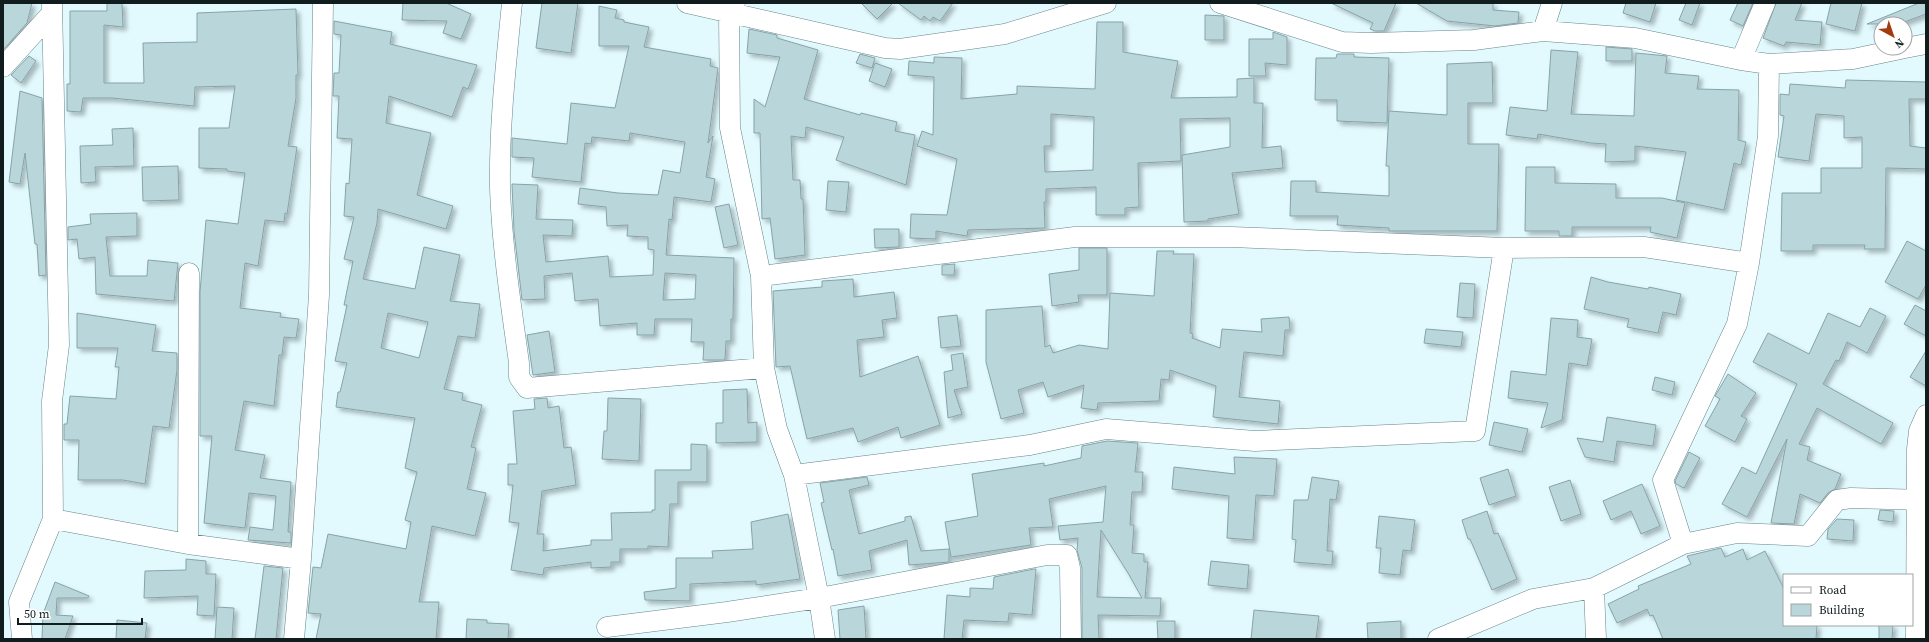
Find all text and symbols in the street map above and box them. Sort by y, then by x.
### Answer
north arrow [1873,16,1913,56]
text: N [1891,35,1907,52]
legend [1783,574,1913,626]
text: Road [1819,582,1846,598]
scale bar [18,600,142,626]
text: Building [1819,602,1864,618]
text: 50 m [24,606,50,622]

